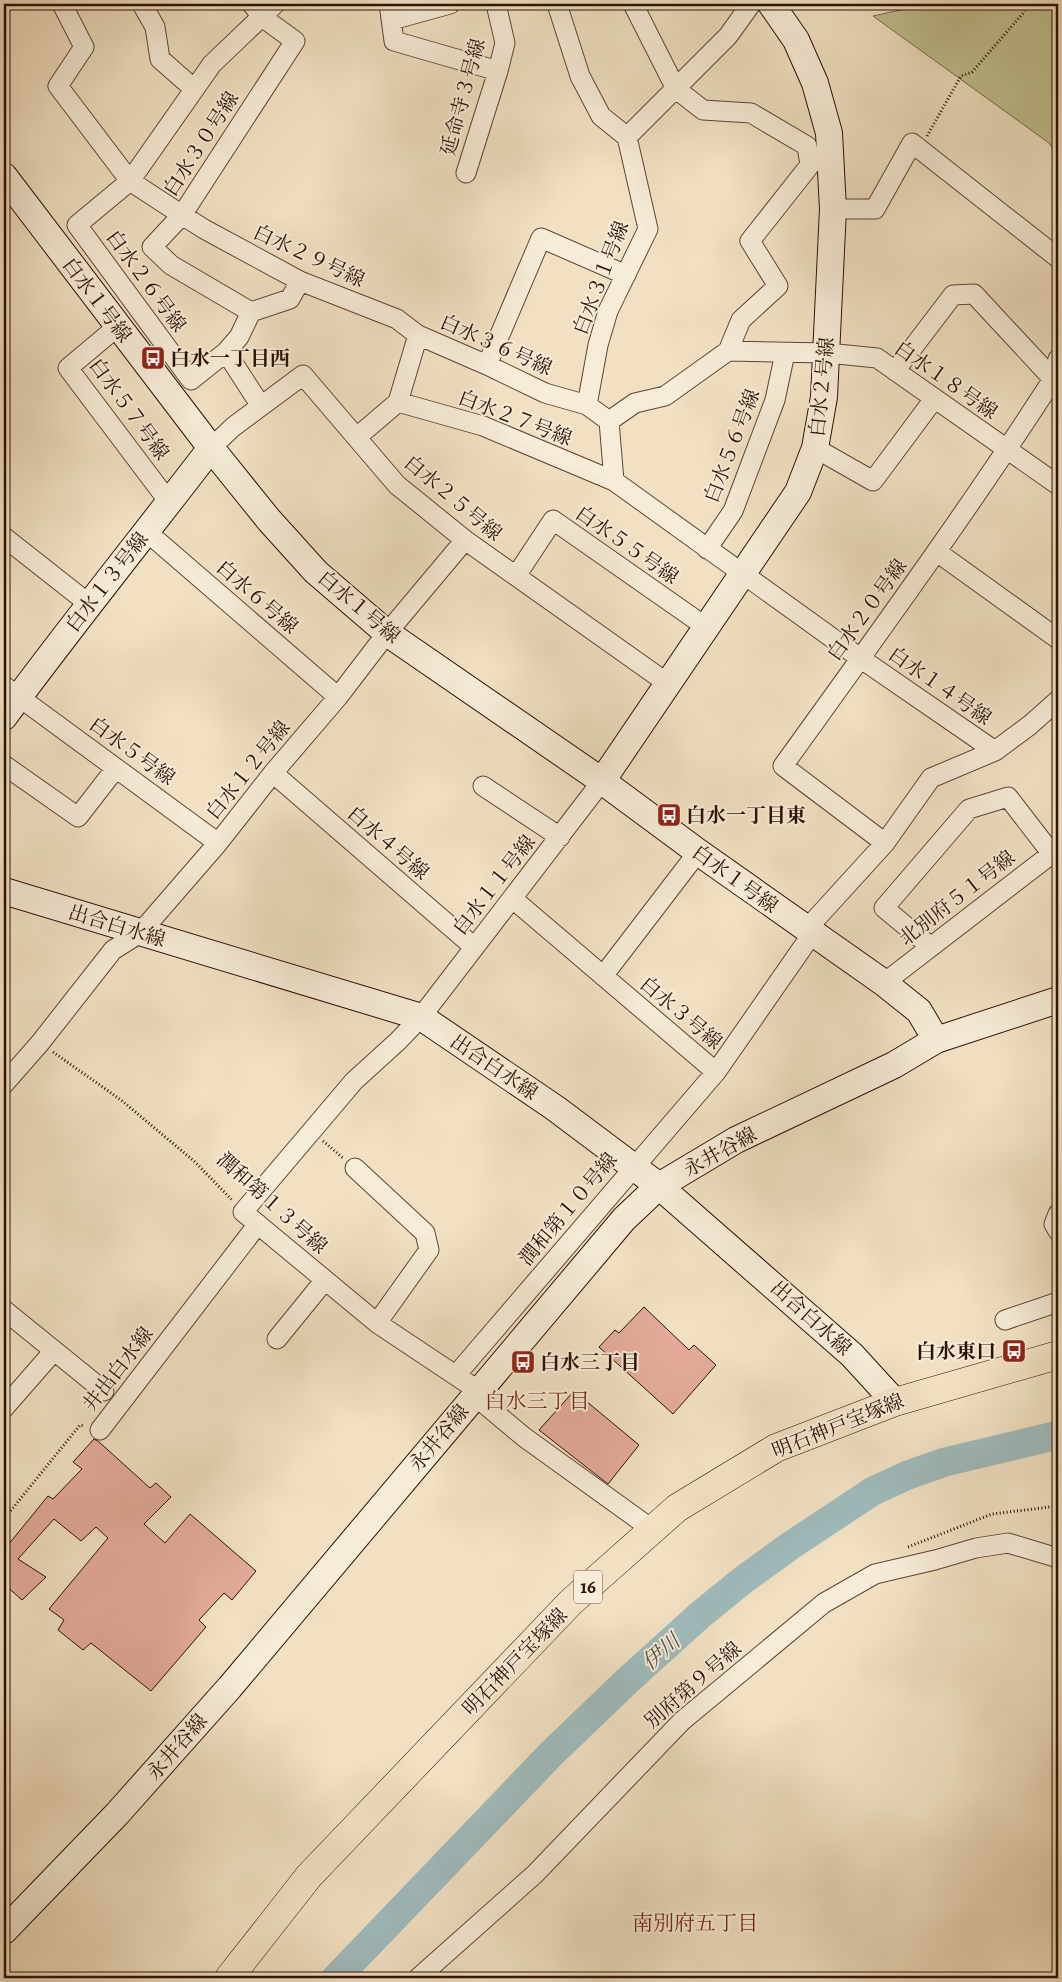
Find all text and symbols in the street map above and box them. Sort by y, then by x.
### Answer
street label: 延命寺３号線 [434,36,492,158]
street label: 白水３０号線 [157,86,245,202]
street label: 白水３１号線 [567,217,635,339]
street label: 白水２９号線 [249,218,369,294]
street label: 白水２６号線 [100,225,192,337]
street label: 白水１号線 [56,252,138,348]
street label: 白水３６号線 [436,308,556,382]
street label: 白水１８号線 [889,335,1003,425]
street label: 白水２号線 [803,336,841,438]
bus stop icon: 白水一丁目西 [140,345,166,371]
place label: 白水一丁目西 [170,345,290,372]
street label: 白水５７号線 [83,353,175,465]
street label: 白水２７号線 [454,384,576,452]
street label: 白水５６号線 [698,385,766,507]
street label: 白水２５号線 [398,449,508,547]
street label: 白水５５号線 [570,500,684,590]
street label: 白水１３号線 [59,526,155,638]
street label: 白水６号線 [210,554,304,640]
street label: 白水２０号線 [821,554,913,666]
street label: 白水１号線 [312,565,406,649]
street label: 白水１４号線 [883,641,997,731]
street label: 白水５号線 [84,711,180,791]
street label: 白水１２号線 [200,715,296,825]
street label: 白水４号線 [341,800,435,886]
bus stop icon: 白水一丁目東 [656,802,682,828]
place label: 白水一丁目東 [686,802,806,829]
street label: 白水１１号線 [446,829,542,941]
street label: 白水１号線 [687,839,783,919]
street label: 北別府５１号線 [894,844,1020,952]
street label: 出合白水線 [65,898,169,954]
street label: 白水３号線 [634,971,728,1055]
street label: 出合白水線 [445,1028,543,1106]
street label: 永井谷線 [678,1121,762,1183]
street label: 潤和第１３号線 [211,1146,333,1260]
street label: 潤和第１０号線 [513,1147,623,1271]
street label: 出合白水線 [765,1275,857,1361]
street label: 井出白水線 [77,1321,159,1417]
place label: 白水東口 [916,1338,996,1365]
bus stop icon: 白水東口 [1001,1338,1027,1364]
bus stop icon: 白水三丁目 [510,1349,536,1375]
place label: 白水三丁目 [540,1349,640,1376]
district label: 白水三丁目 [485,1387,590,1415]
street label: 明石神戸宝塚線 [768,1387,908,1465]
street label: 永井谷線 [403,1399,475,1477]
road number: 16 [574,1570,602,1604]
street label: 明石神戸宝塚線 [457,1602,573,1722]
water label: 伊川 [636,1626,688,1676]
street label: 別府第９号線 [639,1635,747,1735]
street label: 永井谷線 [141,1708,213,1786]
district label: 南別府五丁目 [632,1909,758,1937]

